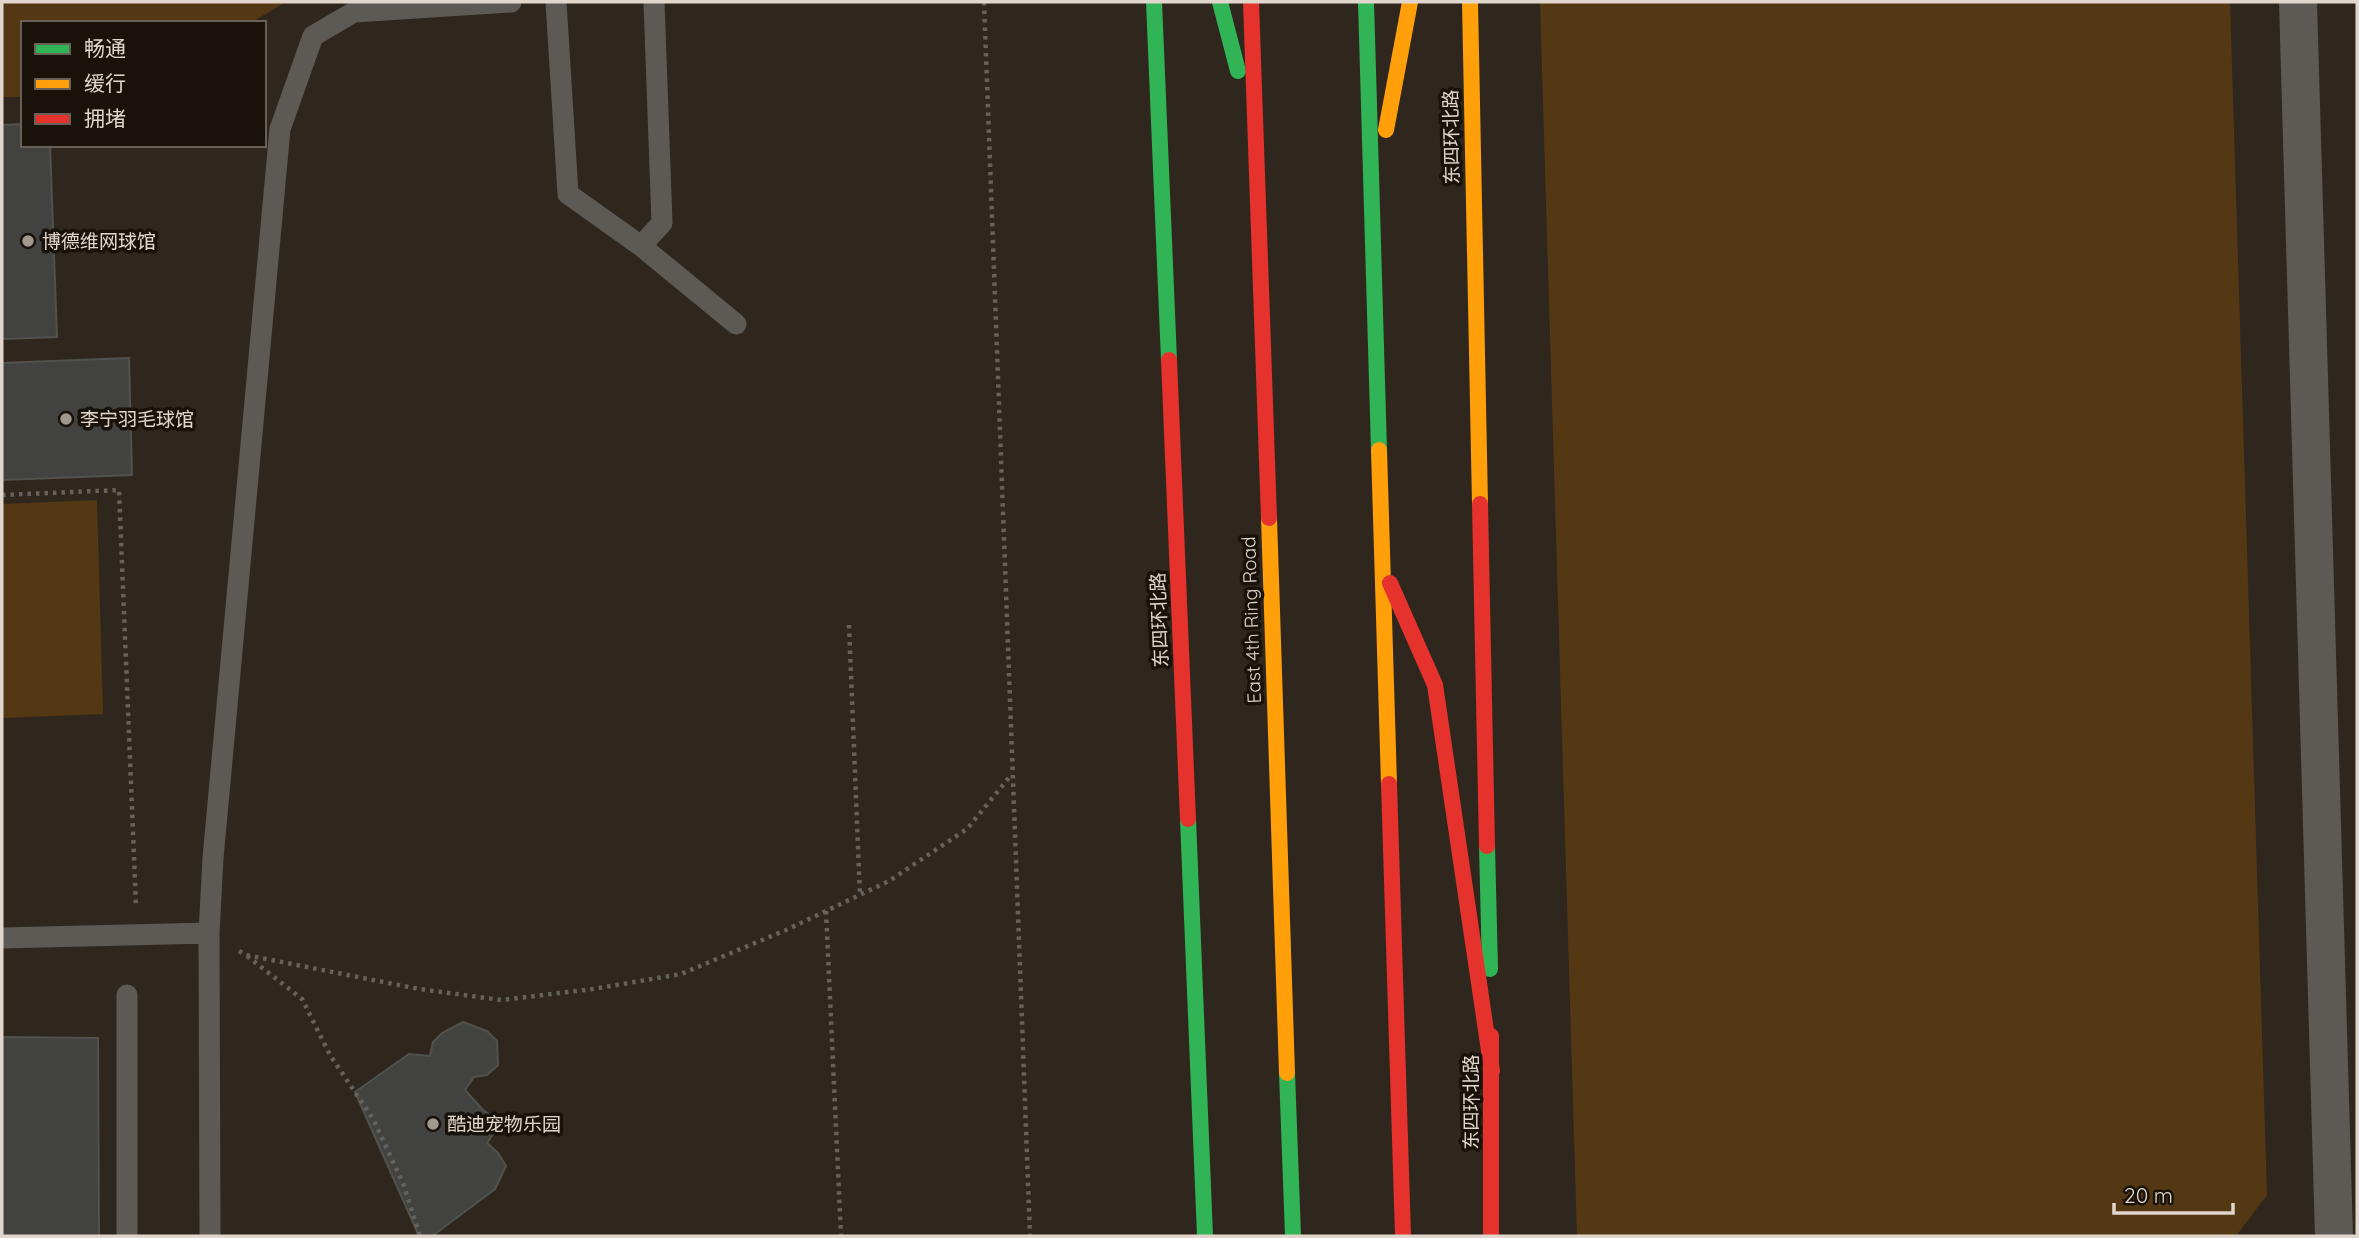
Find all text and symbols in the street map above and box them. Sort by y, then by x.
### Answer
legend [21,21,266,147]
text: 畅通 [84,35,126,61]
text: 缓行 [84,70,126,96]
street label: 东四环北路 [1438,89,1464,185]
text: 拥堵 [84,105,126,131]
place label: 博德维网球馆 [42,229,156,253]
marker: 博德维网球馆 [20,233,36,249]
place label: 李宁羽毛球馆 [80,407,194,431]
marker: 李宁羽毛球馆 [58,411,74,427]
street label: East 4th Ring Road [1236,536,1266,704]
street label: 东四环北路 [1145,572,1173,668]
street label: 东四环北路 [1459,1054,1483,1150]
place label: 酷迪宠物乐园 [447,1112,561,1136]
marker: 酷迪宠物乐园 [425,1116,441,1132]
scale bar [2114,1172,2233,1216]
text: 20 m [2124,1182,2173,1208]

